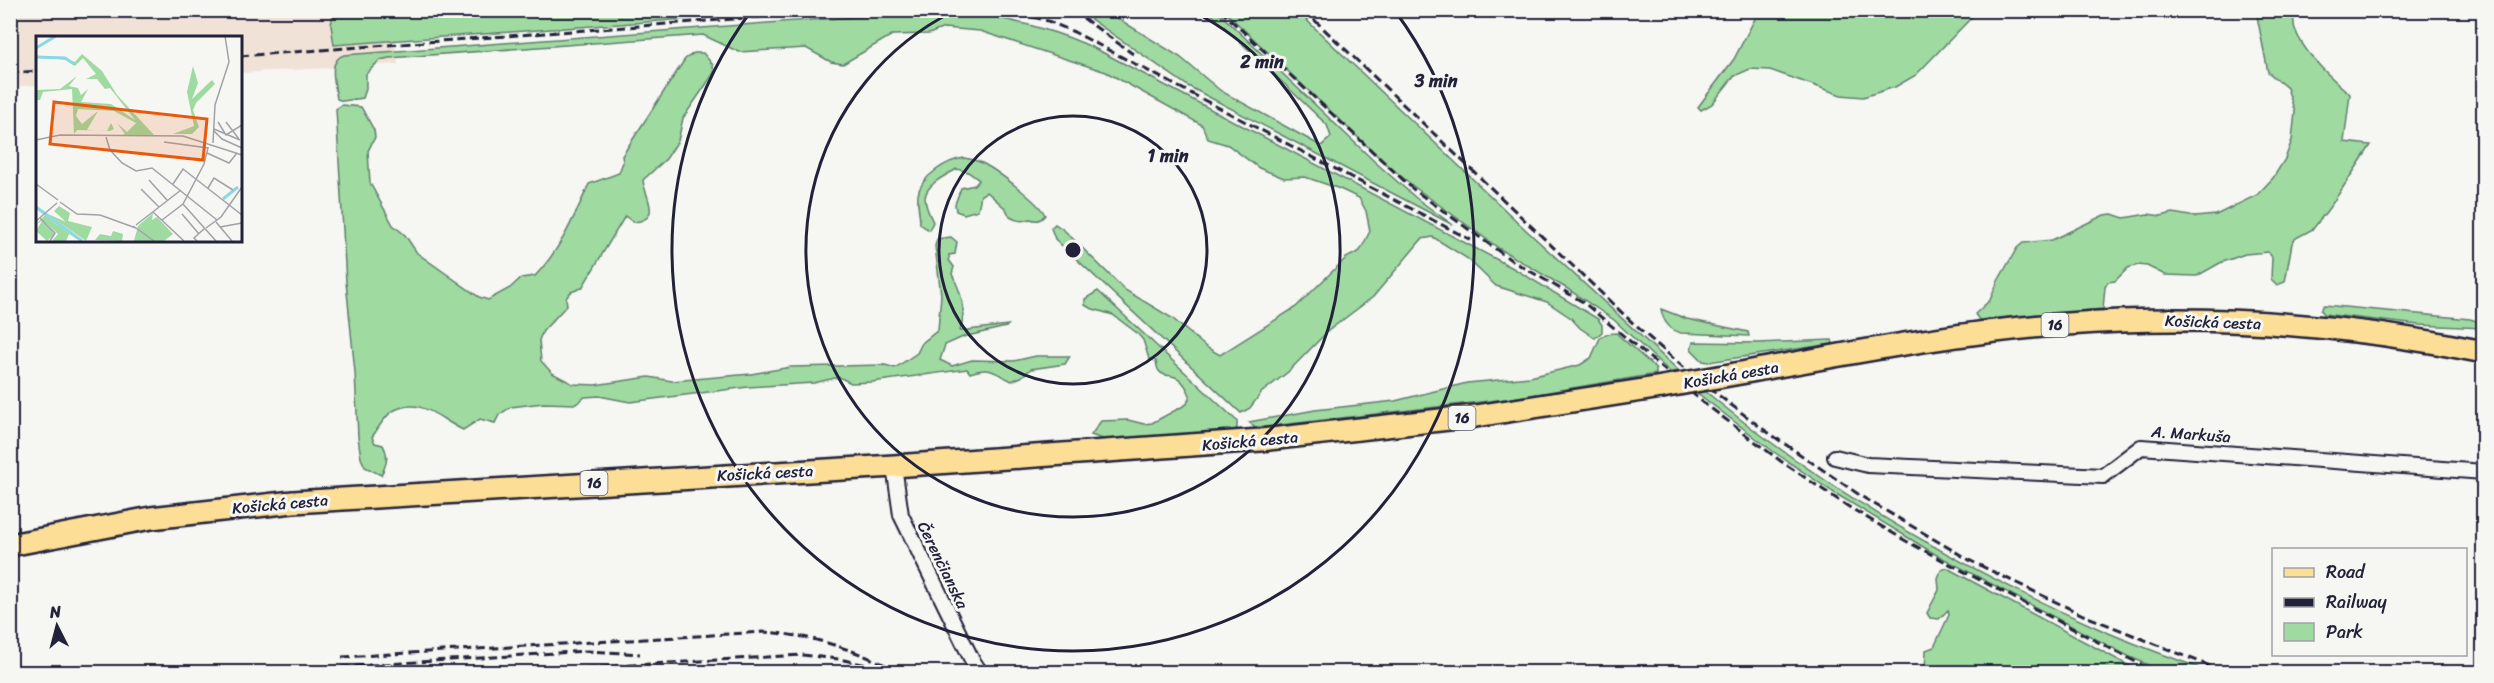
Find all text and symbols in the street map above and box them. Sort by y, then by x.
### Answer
inset map [36,36,242,242]
text: 2 min [1239,46,1284,78]
text: 3 min [1413,65,1458,97]
text: 1 min [1148,140,1189,172]
centre of rings [1063,240,1083,260]
street label: Košická cesta [2164,306,2262,338]
road number: 16 [2042,313,2068,337]
street label: Košická cesta [1681,352,1781,398]
road number: 16 [1448,406,1476,430]
street label: A. Markuša [2149,417,2232,451]
street label: Košická cesta [1201,422,1299,460]
street label: Košická cesta [716,456,814,490]
road number: 16 [580,471,608,495]
street label: Košická cesta [231,485,329,523]
street label: Čerenčianska [909,516,977,615]
legend [2272,548,2467,656]
text: Road [2326,556,2366,588]
text: Railway [2326,586,2388,618]
north arrow [27,596,87,656]
text: N [47,596,63,627]
text: Park [2326,616,2363,648]

